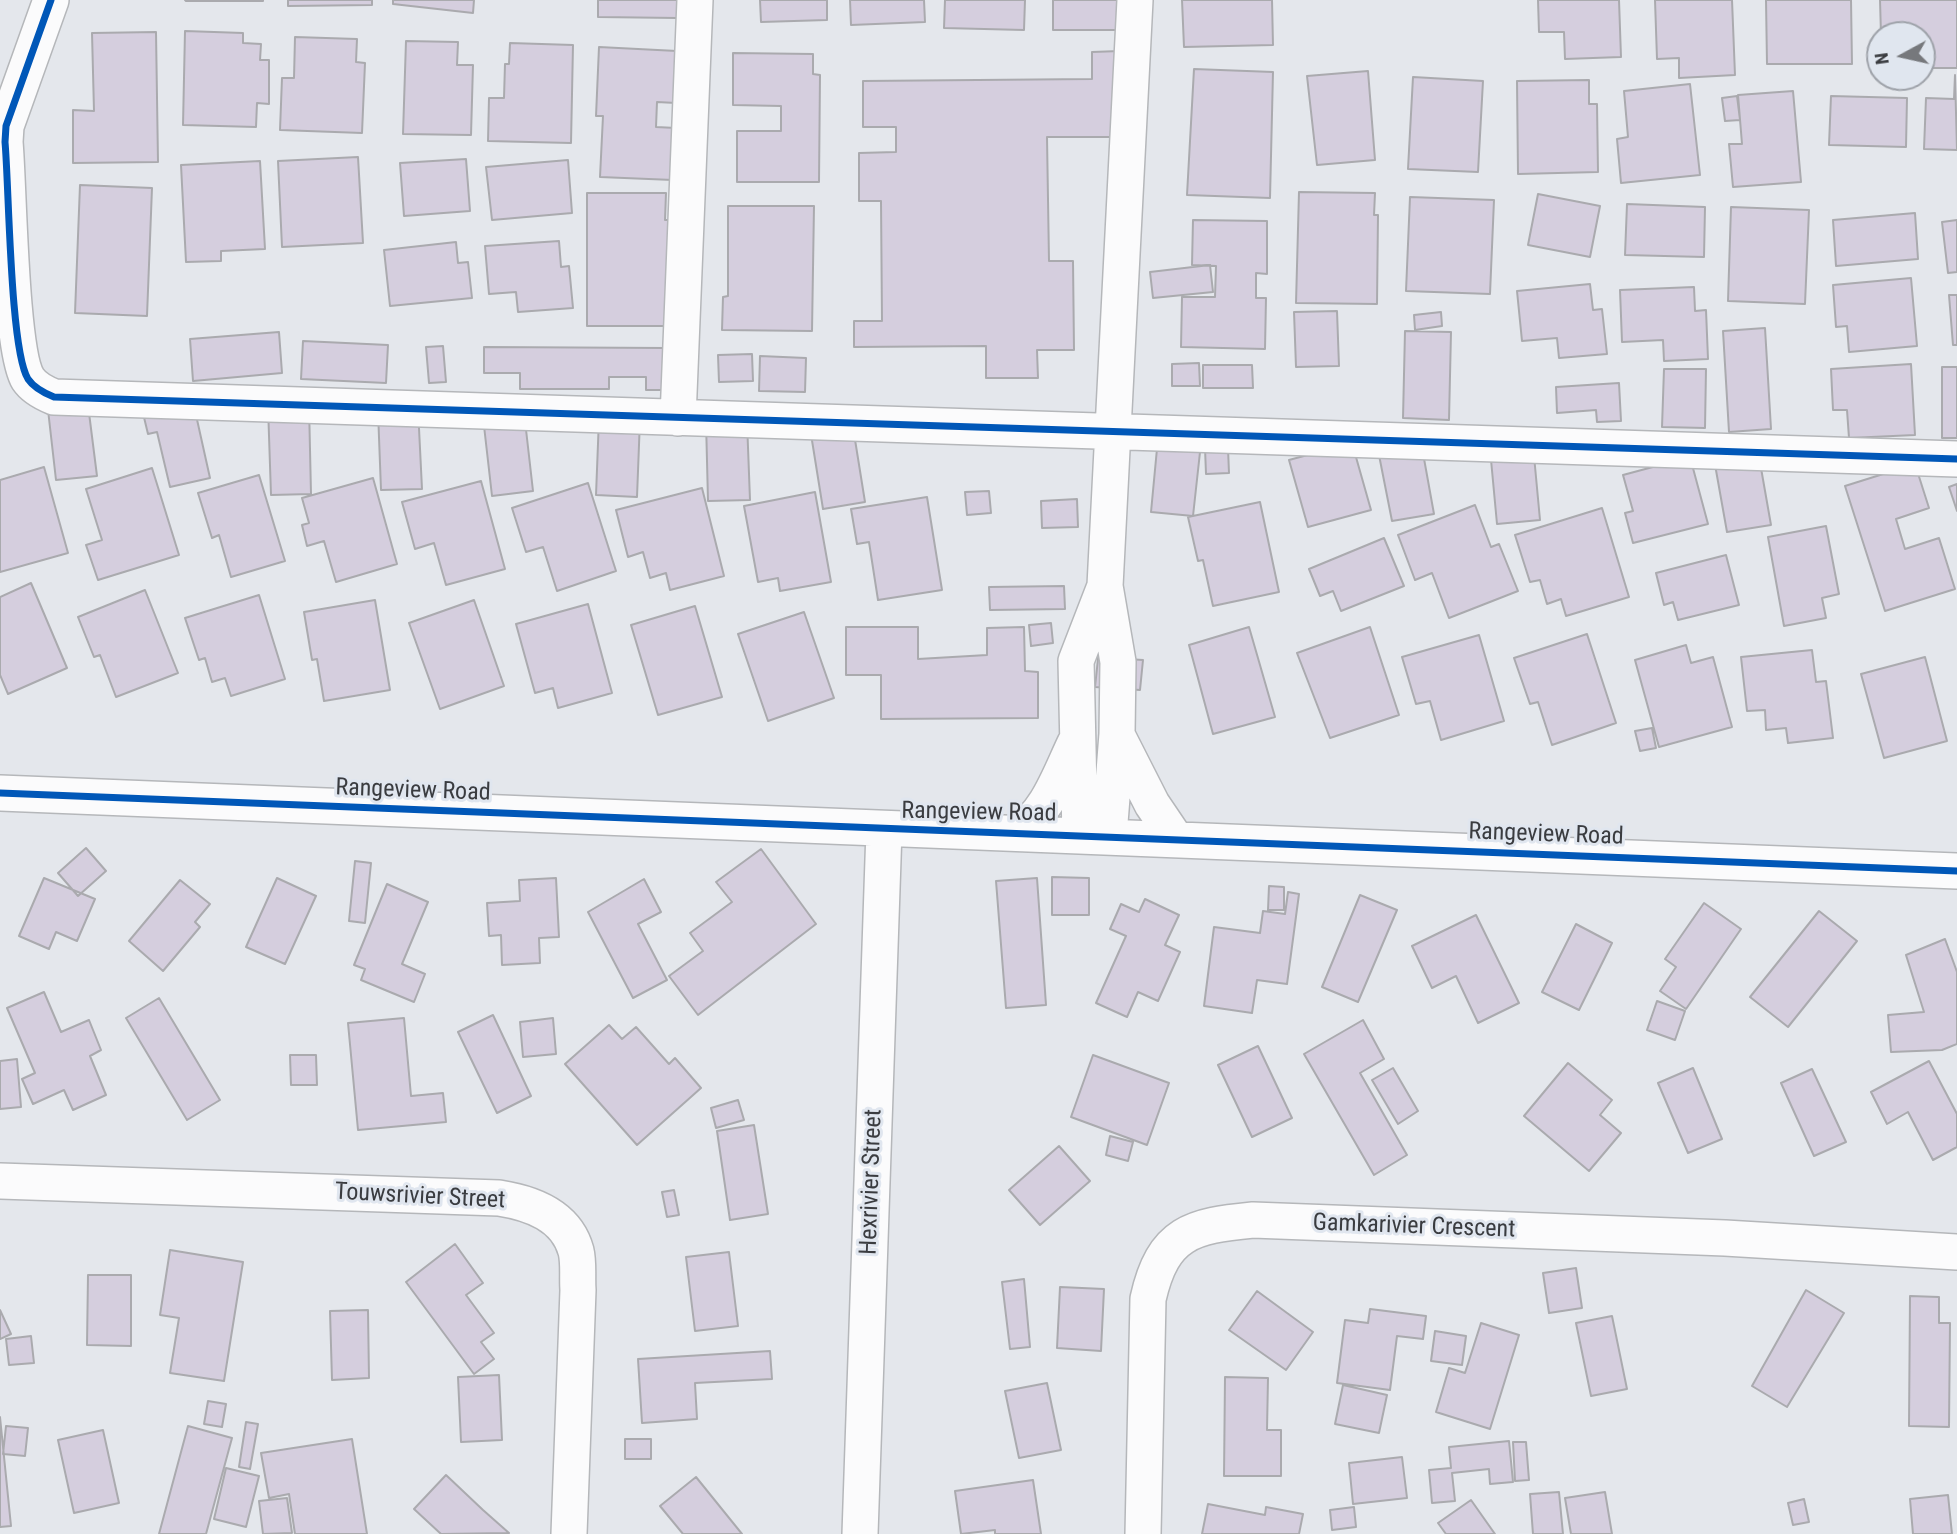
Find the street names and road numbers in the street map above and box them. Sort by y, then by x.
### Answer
street label: Rangeview Road [335,774,491,808]
street label: Rangeview Road [901,797,1057,829]
street label: Rangeview Road [1468,818,1624,852]
street label: Hexrivier Street [855,1109,889,1255]
street label: Touwsrivier Street [334,1178,506,1216]
street label: Gamkarivier Crescent [1312,1209,1516,1245]

